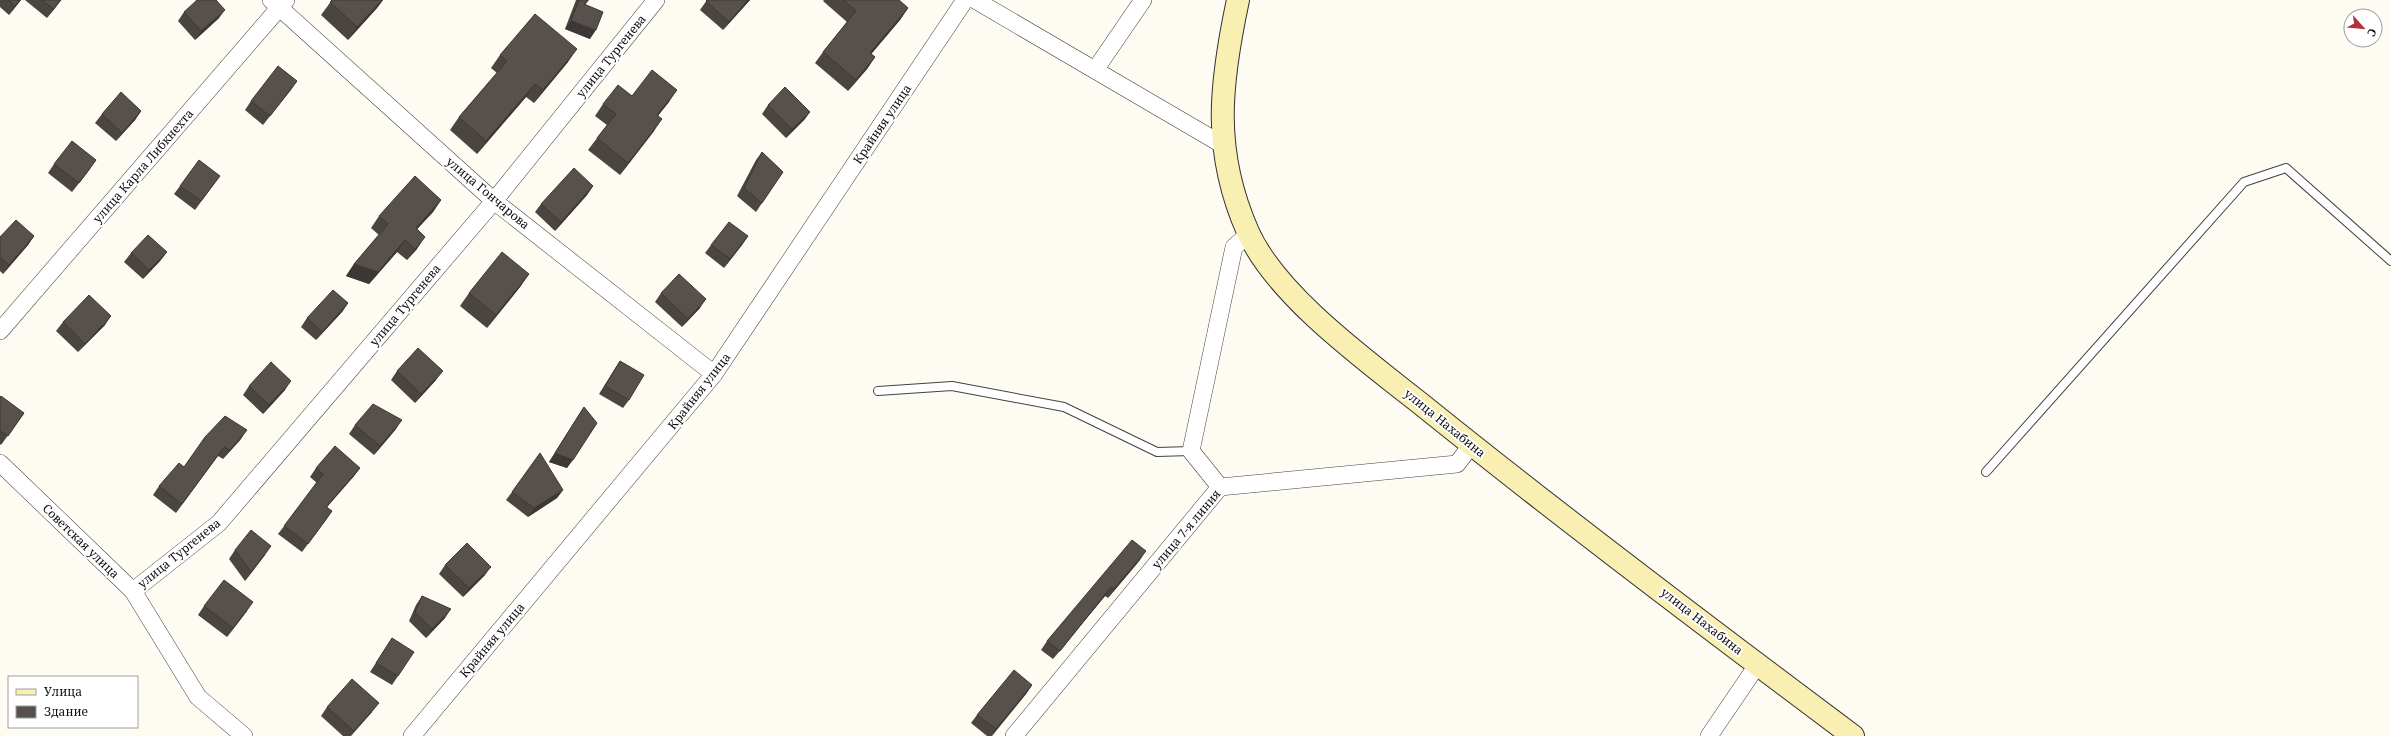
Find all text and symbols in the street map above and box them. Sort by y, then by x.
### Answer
north arrow [2343,8,2383,48]
street label: улица Тургенева [572,11,650,101]
text: С [2364,26,2381,39]
street label: Крайняя улица [849,81,915,167]
street label: улица Карла Либкнехта [89,105,197,227]
street label: улица Гончарова [443,153,534,233]
street label: улица Тургенева [366,260,444,350]
street label: Крайняя улица [664,349,734,433]
street label: улица Нахабина [1401,385,1489,461]
street label: улица 7-я линия [1148,486,1224,572]
street label: Советская улица [39,500,123,582]
street label: улица Тургенева [134,514,224,592]
street label: улица Нахабина [1657,583,1747,659]
street label: Крайняя улица [456,599,528,681]
legend [8,676,138,728]
text: Улица [44,683,82,700]
text: Здание [44,703,88,720]

